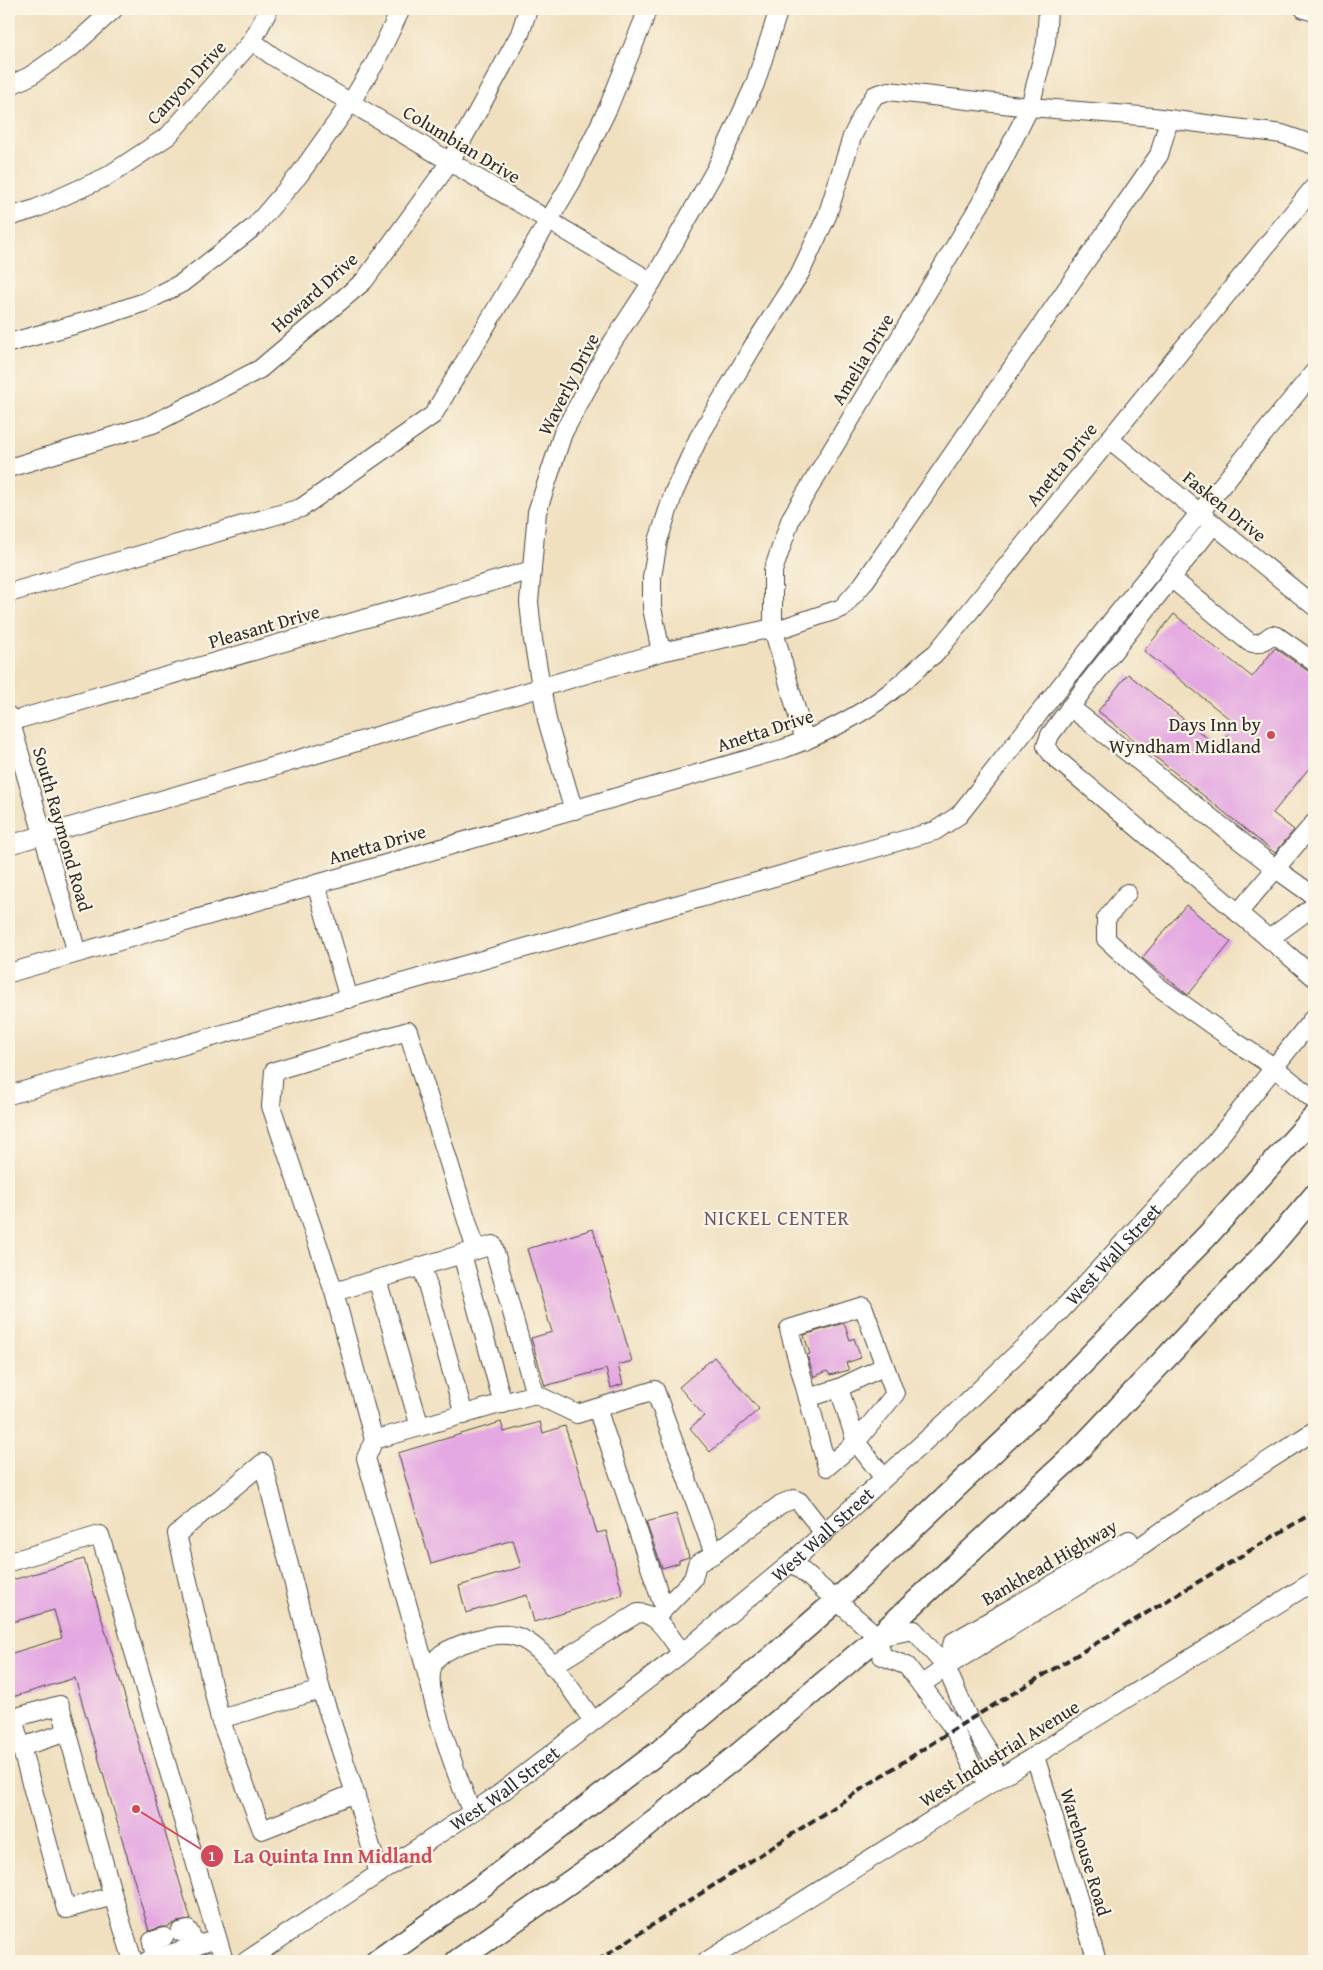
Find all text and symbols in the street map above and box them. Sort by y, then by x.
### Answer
street label: Canyon Drive [140,34,233,130]
street label: Columbian Drive [398,98,526,190]
street label: Howard Drive [264,245,364,339]
street label: Amelia Drive [824,308,900,410]
street label: Waverly Drive [530,328,606,440]
street label: Anetta Drive [1019,416,1103,512]
street label: Fasken Drive [1177,463,1273,549]
street label: Pleasant Drive [205,597,323,655]
street label: Anetta Drive [713,701,817,759]
place label: Days Inn by Wyndham Midland [1109,710,1262,760]
marker: Days Inn by Wyndham Midland [1265,729,1277,741]
street label: South Raymond Road [26,743,100,915]
street label: Anetta Drive [325,817,429,871]
street label: West Wall Street [1059,1196,1167,1311]
district label: NICKEL CENTER [704,1203,850,1232]
street label: West Wall Street [765,1480,880,1588]
street label: Bankhead Highway [976,1511,1123,1612]
street label: West Industrial Avenue [914,1692,1085,1814]
street label: West Wall Street [444,1738,566,1837]
street label: Warehouse Road [1053,1785,1119,1920]
callout: La Quinta Inn Midland [199,1838,443,1873]
text: La Quinta Inn Midland [234,1841,433,1870]
text: 1 [208,1845,216,1866]

